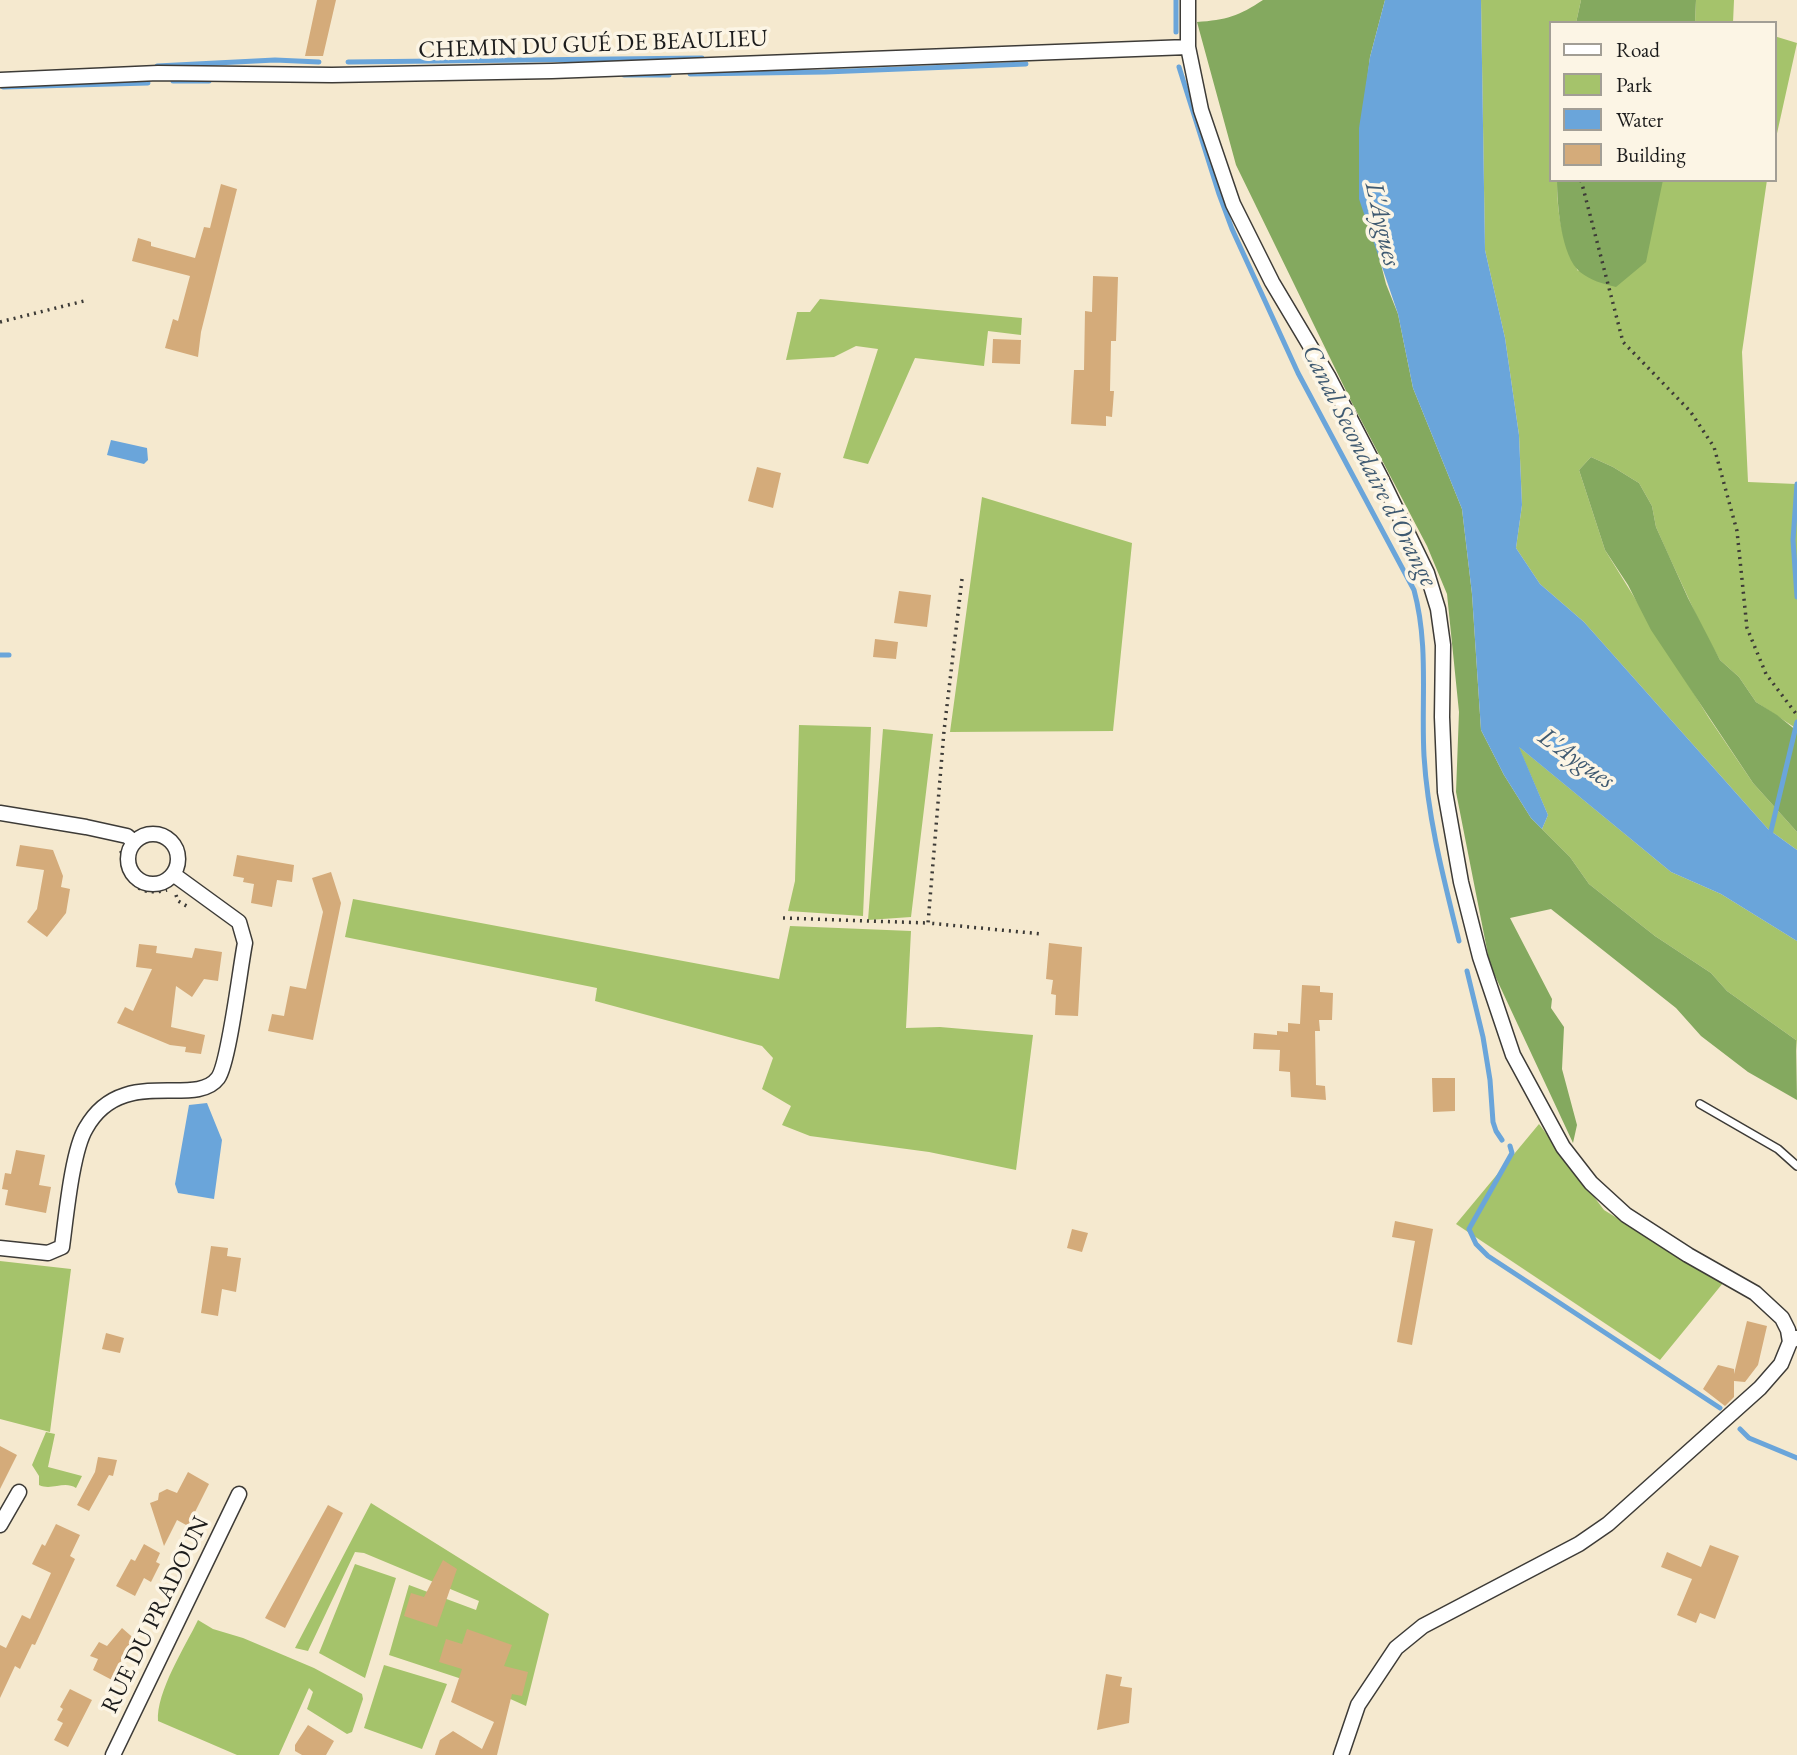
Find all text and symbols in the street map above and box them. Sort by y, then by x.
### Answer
legend [1548,21,1776,182]
street label: CHEMIN DU GUÉ DE BEAULIEU [418,25,768,65]
text: Road [1616,36,1660,63]
text: Park [1616,71,1652,98]
text: Water [1616,106,1663,133]
text: Building [1616,141,1686,168]
water label: L'Aygues [1357,179,1407,269]
water label: Canal Secondaire d'Orange [1294,340,1444,592]
water label: L'Aygues [1532,722,1620,796]
street label: RUE DU PRADOUN [96,1512,216,1718]

